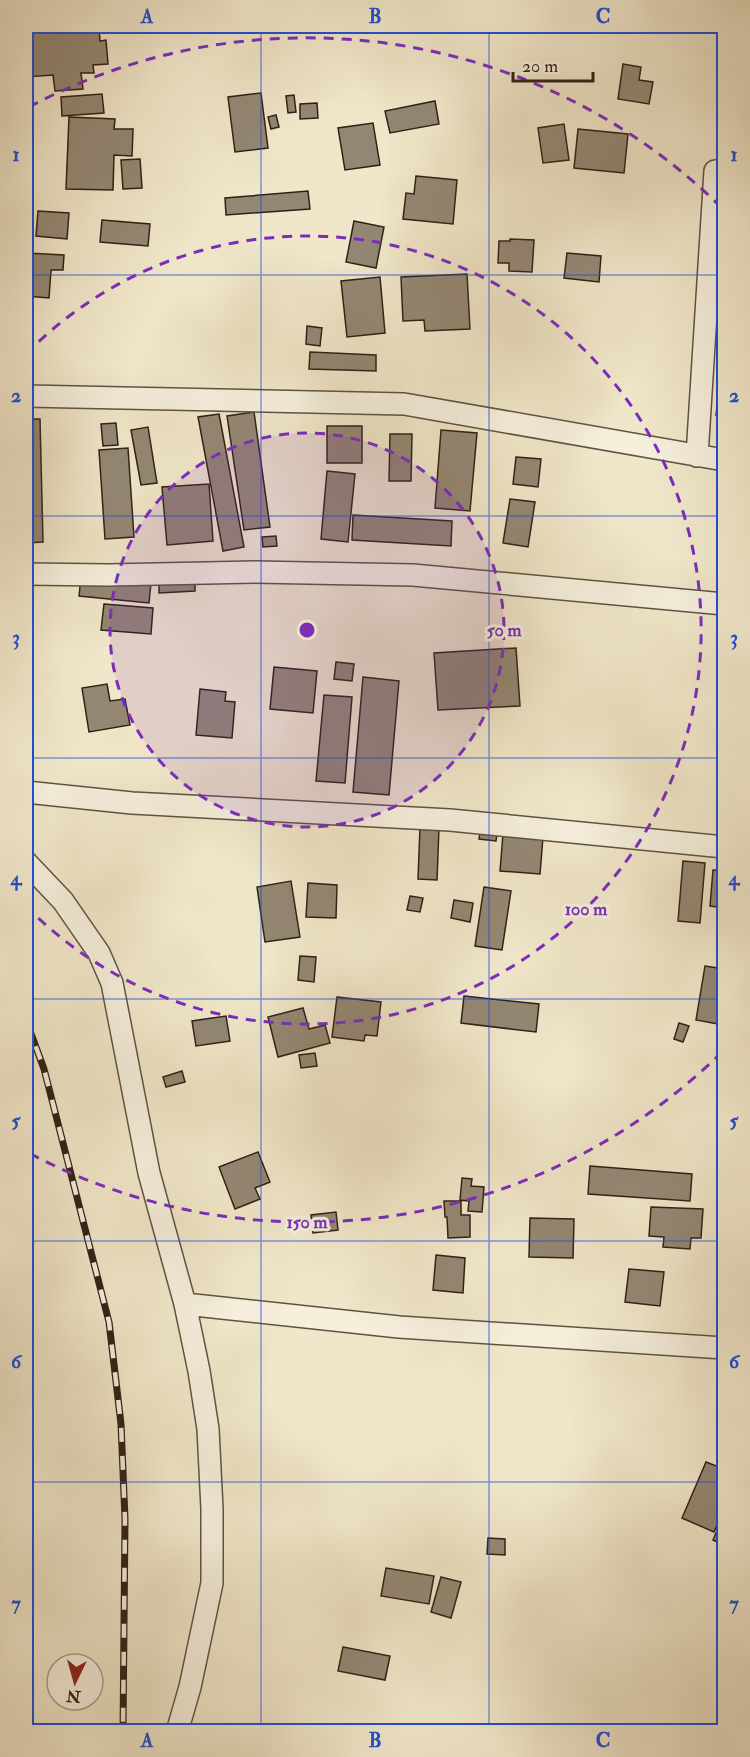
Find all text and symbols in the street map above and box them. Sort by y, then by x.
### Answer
text: A [140,4,154,29]
text: B [368,4,382,29]
text: C [596,4,610,29]
scale bar [513,45,592,83]
text: 20 m [522,55,558,78]
text: 1 [12,142,20,167]
text: 1 [730,142,738,167]
text: 2 [11,383,21,408]
text: 2 [729,383,739,408]
text: 50 m [487,619,522,642]
centre of rings [297,620,317,640]
text: 3 [12,625,20,650]
text: 3 [730,625,738,650]
text: 4 [10,866,23,891]
text: 4 [728,866,741,891]
text: 100 m [565,898,608,921]
text: 5 [12,1108,22,1133]
text: 5 [730,1108,740,1133]
text: 150 m [286,1211,329,1234]
text: 6 [11,1349,23,1374]
text: 6 [729,1349,741,1374]
text: 7 [11,1591,21,1616]
text: 7 [729,1591,739,1616]
north arrow [45,1652,105,1712]
text: N [65,1685,83,1707]
text: A [140,1728,154,1753]
text: B [368,1728,382,1753]
text: C [596,1728,610,1753]

